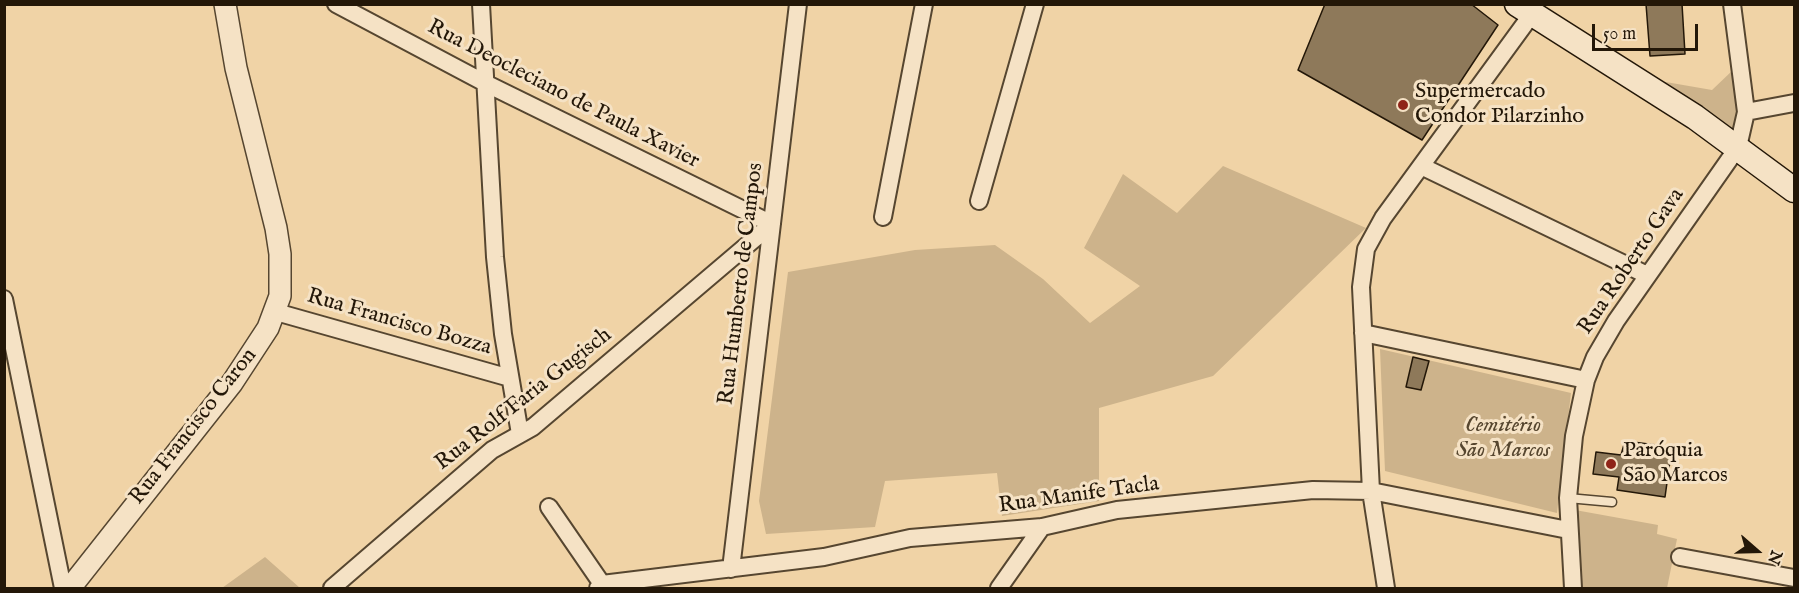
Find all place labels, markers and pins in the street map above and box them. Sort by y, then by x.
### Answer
place label: Supermercado Condor Pilarzinho [1415,79,1584,130]
marker: Supermercado Condor Pilarzinho [1396,98,1410,112]
place label: Paróquia São Marcos [1623,438,1728,490]
marker: Paróquia São Marcos [1604,457,1618,471]

